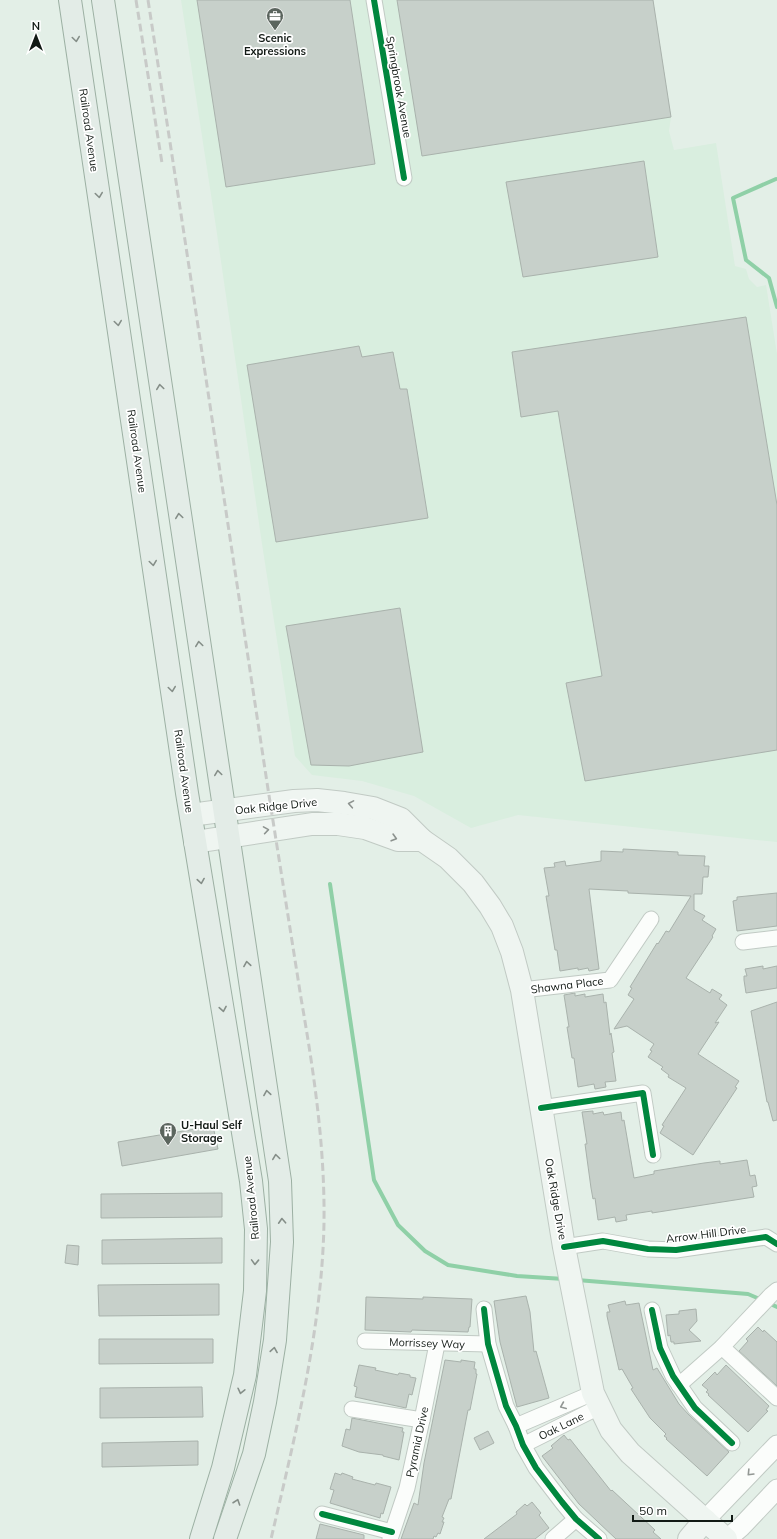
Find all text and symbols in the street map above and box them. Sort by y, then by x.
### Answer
office icon: Scenic Expressions [265,6,285,31]
north arrow [16,16,56,56]
text: N [32,19,40,33]
place label: Scenic Expressions [244,31,307,58]
one-way arrow [71,35,80,42]
street label: Springbrook Avenue [383,35,415,139]
street label: Railroad Avenue [76,87,102,173]
one-way arrow [94,192,103,198]
one-way arrow [113,320,122,327]
one-way arrow [156,384,165,390]
street label: Railroad Avenue [124,408,150,494]
one-way arrow [176,513,184,519]
one-way arrow [148,560,157,566]
one-way arrow [195,641,204,647]
one-way arrow [167,686,176,692]
street label: Railroad Avenue [171,728,197,814]
one-way arrow [214,770,223,776]
street label: Oak Ridge Drive [234,795,318,817]
one-way arrow [348,800,354,809]
one-way arrow [263,827,270,835]
one-way arrow [390,833,397,842]
one-way arrow [196,878,205,884]
one-way arrow [243,961,252,968]
street label: Shawna Place [530,974,604,996]
one-way arrow [218,1006,226,1012]
one-way arrow [263,1090,272,1096]
place label: U-Haul Self Storage [181,1118,243,1145]
building icon: U-Haul Self Storage [158,1121,178,1146]
one-way arrow [272,1153,281,1160]
street label: Railroad Avenue [240,1155,262,1241]
street label: Oak Ridge Drive [542,1157,570,1241]
one-way arrow [277,1218,286,1224]
street label: Arrow Hill Drive [665,1222,747,1246]
one-way arrow [251,1259,260,1265]
street label: Morrissey Way [389,1335,465,1351]
one-way arrow [269,1347,278,1353]
one-way arrow [238,1388,246,1394]
one-way arrow [560,1401,567,1409]
street label: Pyramid Drive [403,1405,431,1479]
street label: Oak Lane [536,1409,586,1443]
one-way arrow [747,1468,755,1476]
scale bar [633,1497,732,1523]
one-way arrow [233,1499,241,1506]
text: 50 m [639,1503,667,1518]

